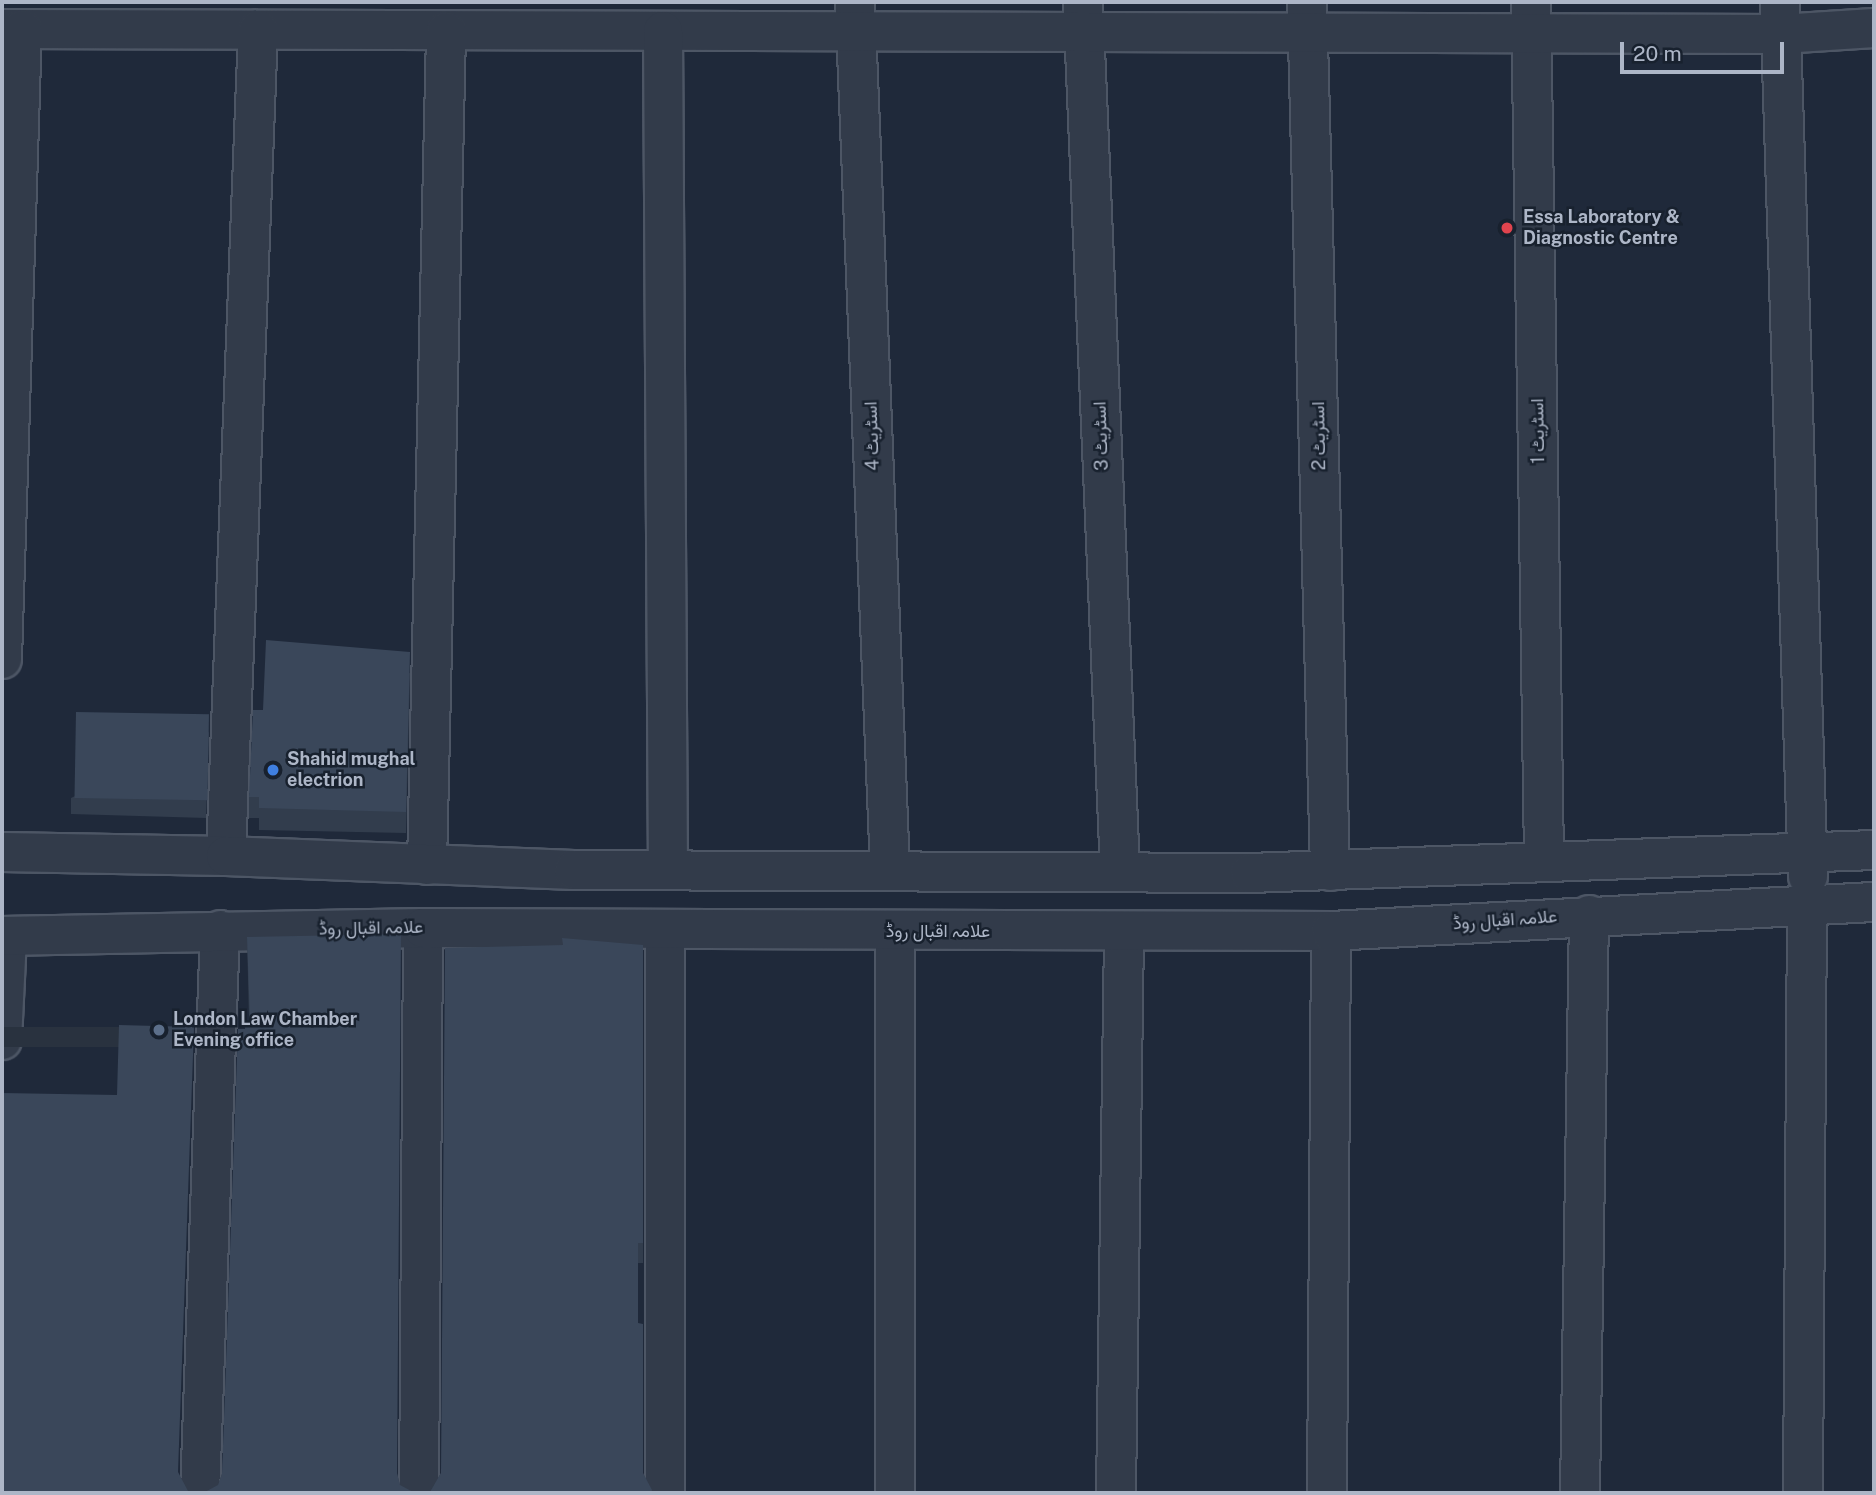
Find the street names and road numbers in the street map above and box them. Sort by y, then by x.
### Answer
street label: اسٹریٹ 1 [1527,398,1549,464]
street label: اسٹریٹ 4 [860,401,884,471]
street label: اسٹریٹ 3 [1089,401,1113,471]
street label: اسٹریٹ 2 [1308,401,1330,471]
street label: علامہ اقبال روڈ [1452,906,1558,934]
street label: علامہ اقبال روڈ [319,916,423,940]
street label: علامہ اقبال روڈ [886,920,990,942]

